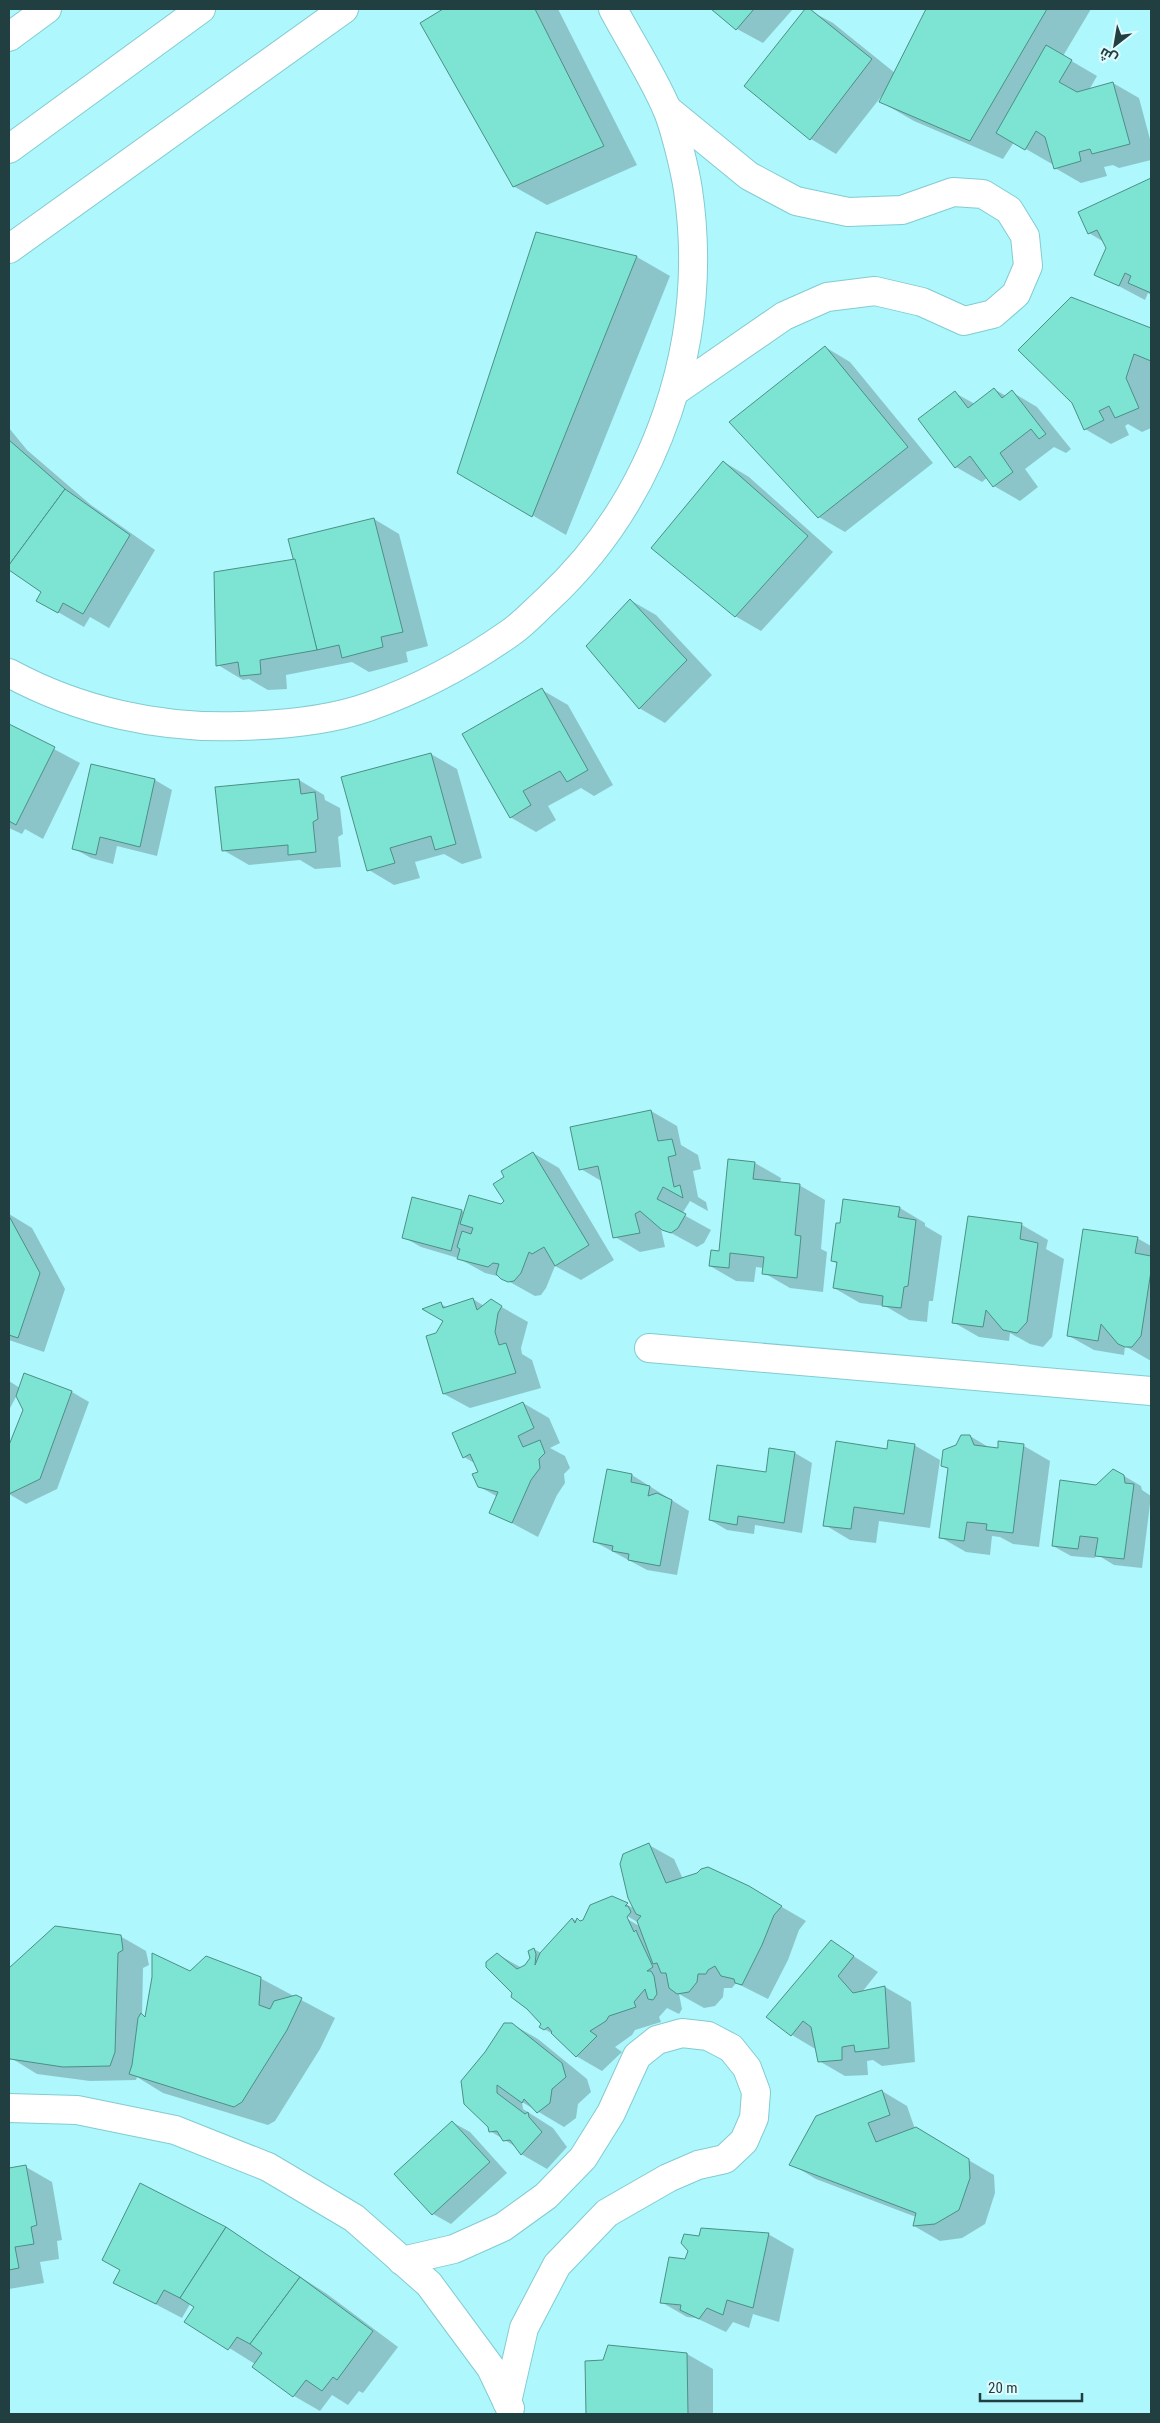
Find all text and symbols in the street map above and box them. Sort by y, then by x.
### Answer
north arrow [1090,20,1140,70]
text: ش [1096,44,1121,68]
scale bar [980,2370,1082,2402]
text: 20 m [988,2379,1018,2397]

